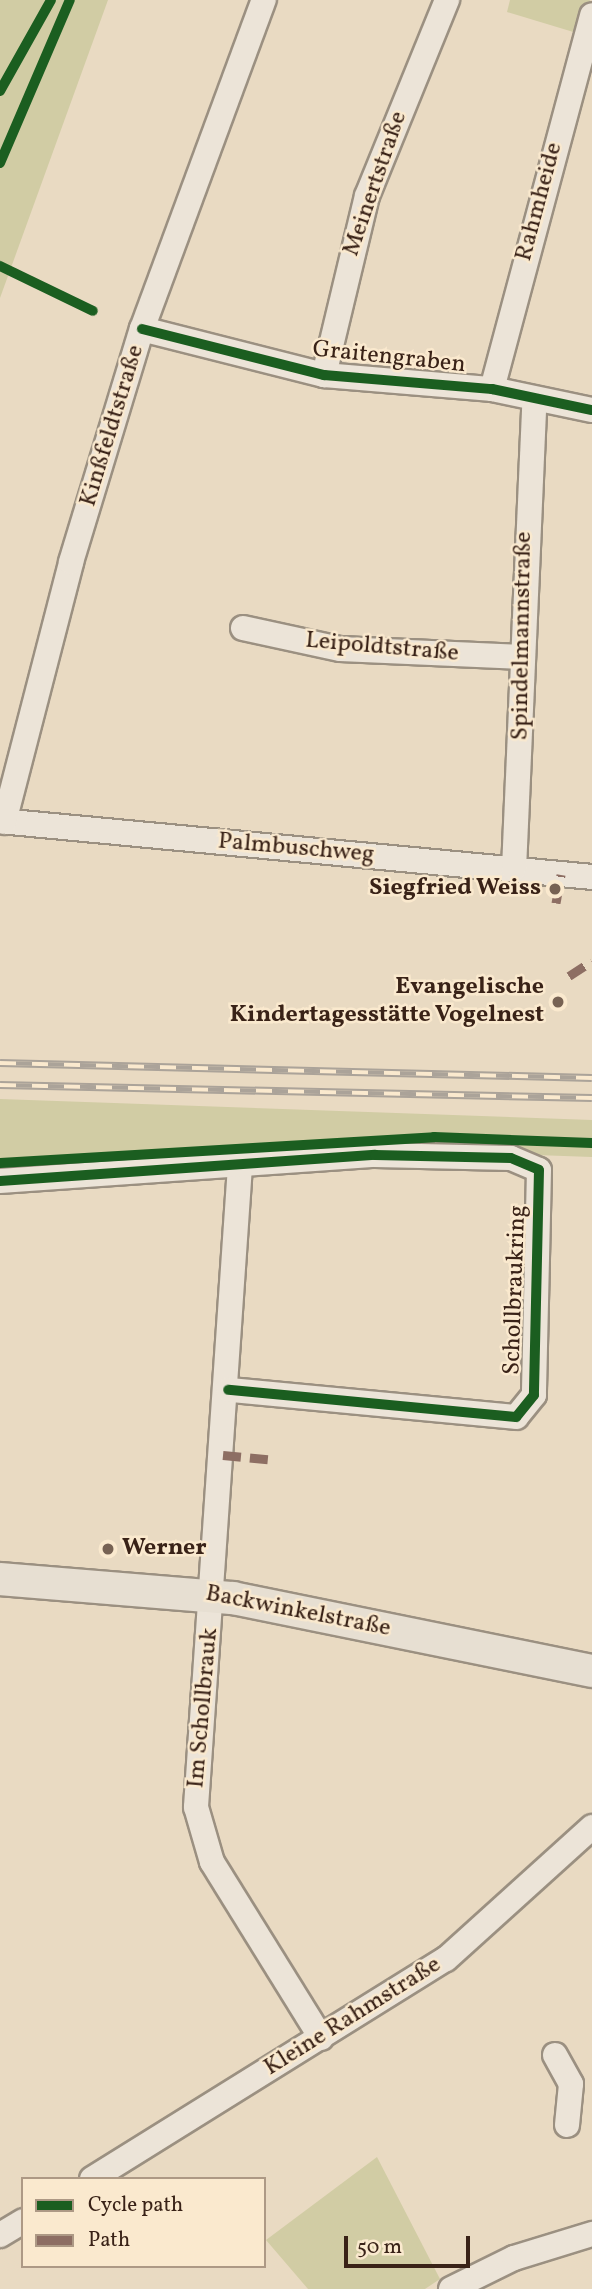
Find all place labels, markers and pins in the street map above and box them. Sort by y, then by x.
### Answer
place label: Siegfried Weiss [369,875,541,903]
marker: Siegfried Weiss [547,881,563,897]
place label: Evangelische Kindertagesstätte Vogelnest [229,974,544,1030]
marker: Evangelische Kindertagesstätte Vogelnest [550,994,566,1010]
place label: Werner [122,1535,207,1563]
marker: Werner [100,1541,116,1557]

